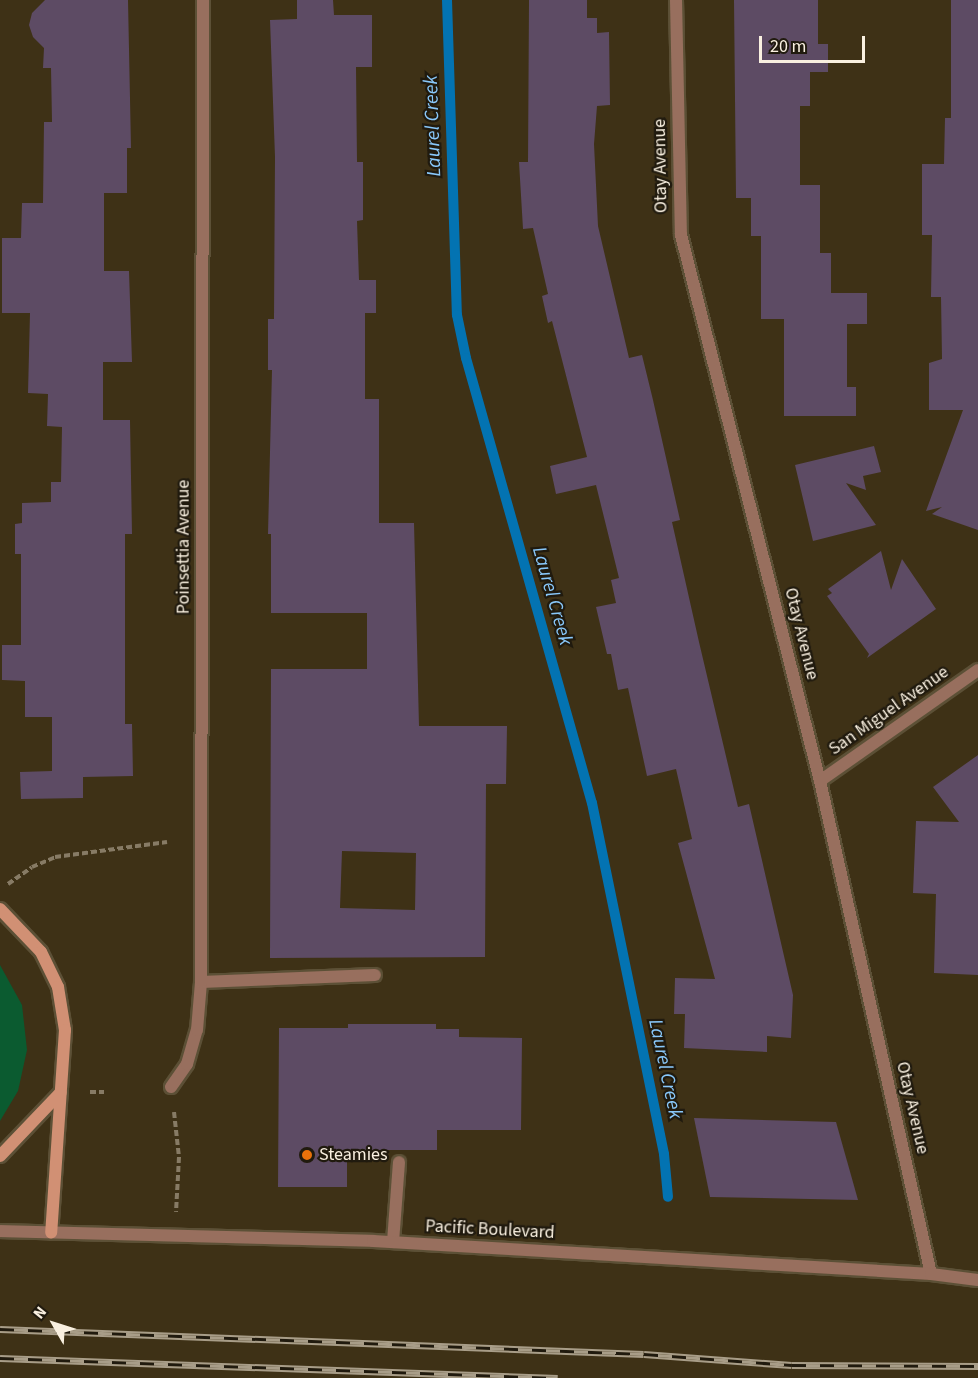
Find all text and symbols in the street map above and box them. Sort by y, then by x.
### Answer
scale bar [762,24,868,62]
text: 20 m [770,34,806,59]
water label: Laurel Creek [419,75,447,177]
street label: Otay Avenue [649,119,673,213]
street label: Poinsettia Avenue [173,480,195,614]
water label: Laurel Creek [526,544,578,648]
street label: Otay Avenue [779,586,823,682]
street label: San Miguel Avenue [825,662,953,760]
water label: Laurel Creek [643,1017,687,1121]
street label: Otay Avenue [891,1060,933,1156]
place label: Steamies [319,1144,388,1166]
marker: Steamies [300,1148,314,1162]
street label: Pacific Boulevard [425,1216,555,1244]
north arrow [24,1294,84,1354]
text: N [28,1302,52,1324]

